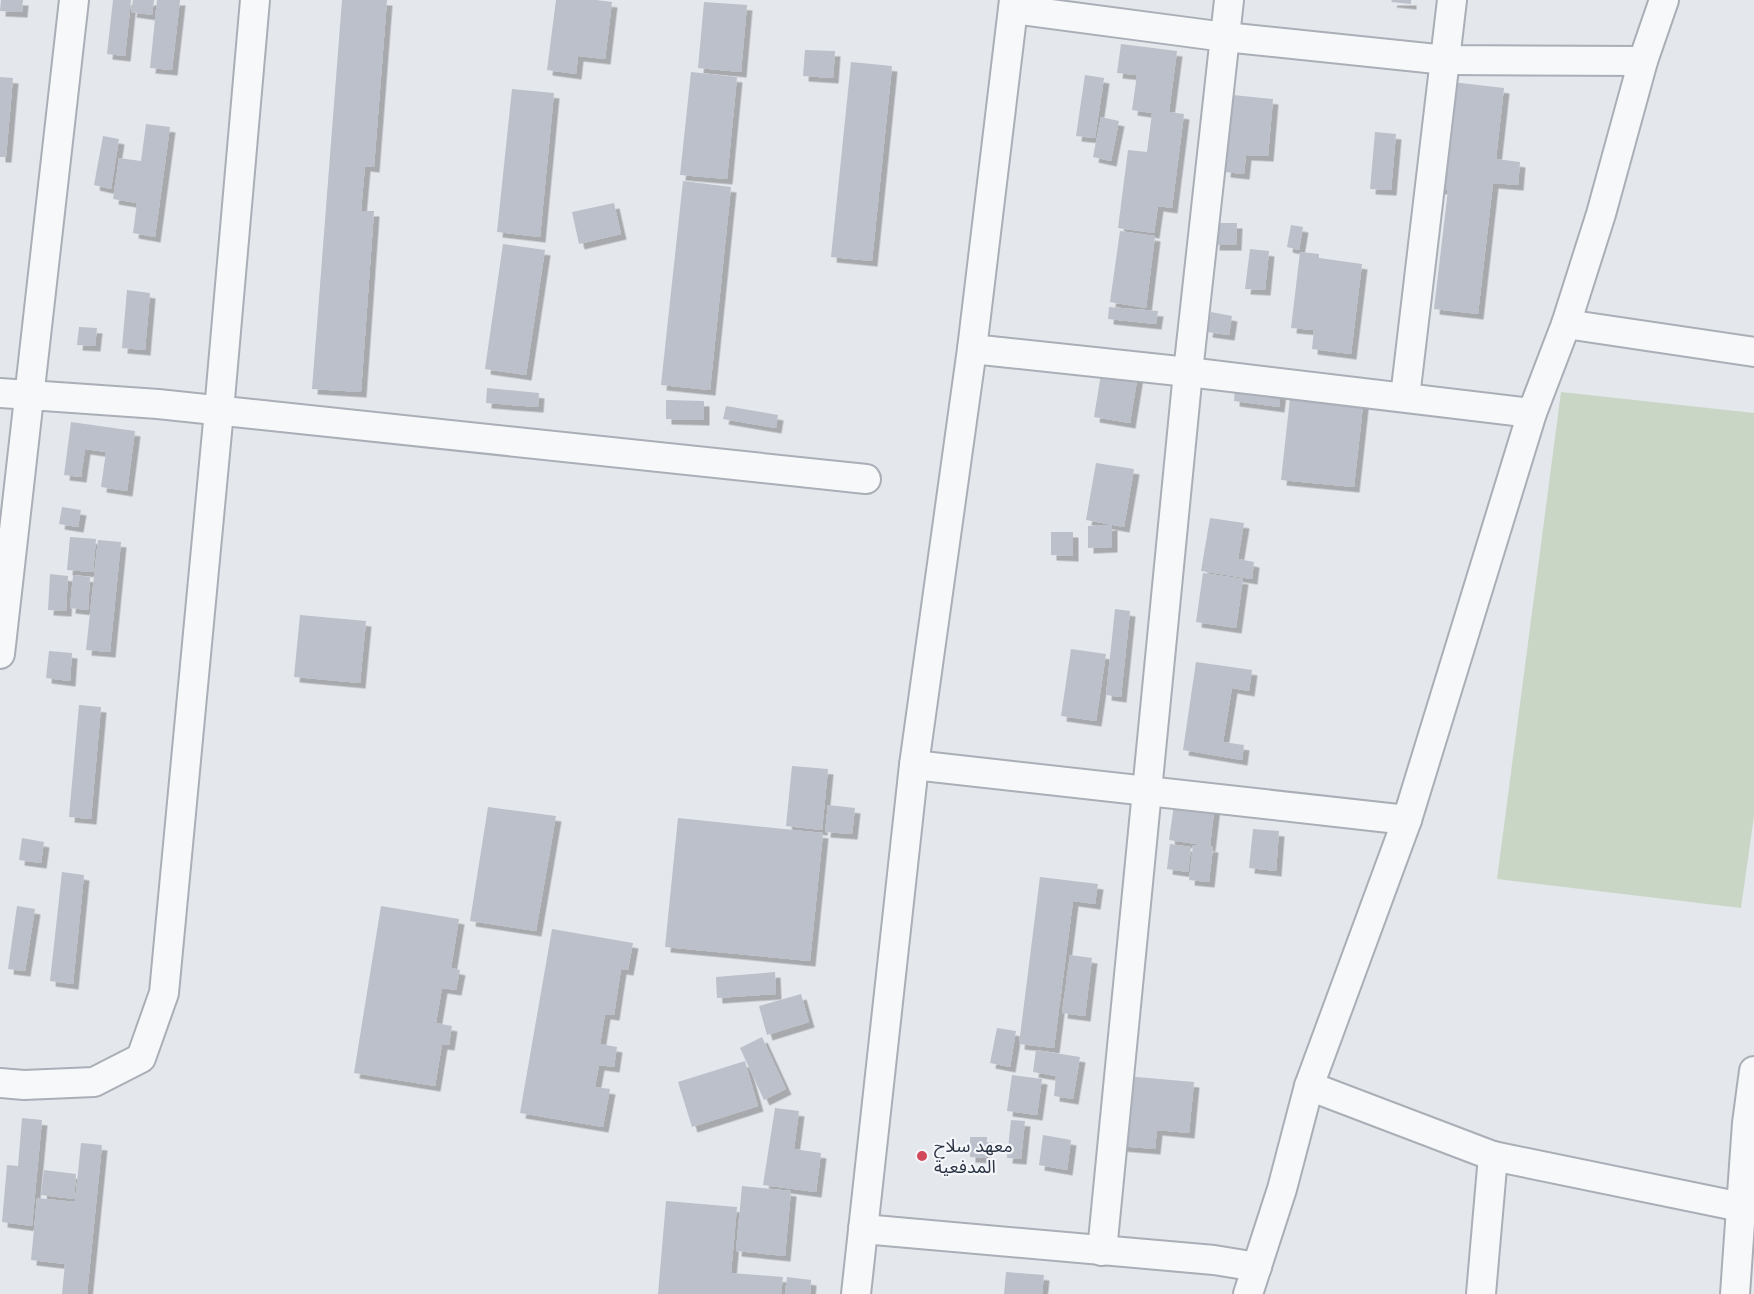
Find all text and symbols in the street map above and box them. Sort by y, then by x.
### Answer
place label: معهد سلاح المدفعية [934,1133,1013,1179]
marker: معهد سلاح المدفعية [915,1149,929,1163]

